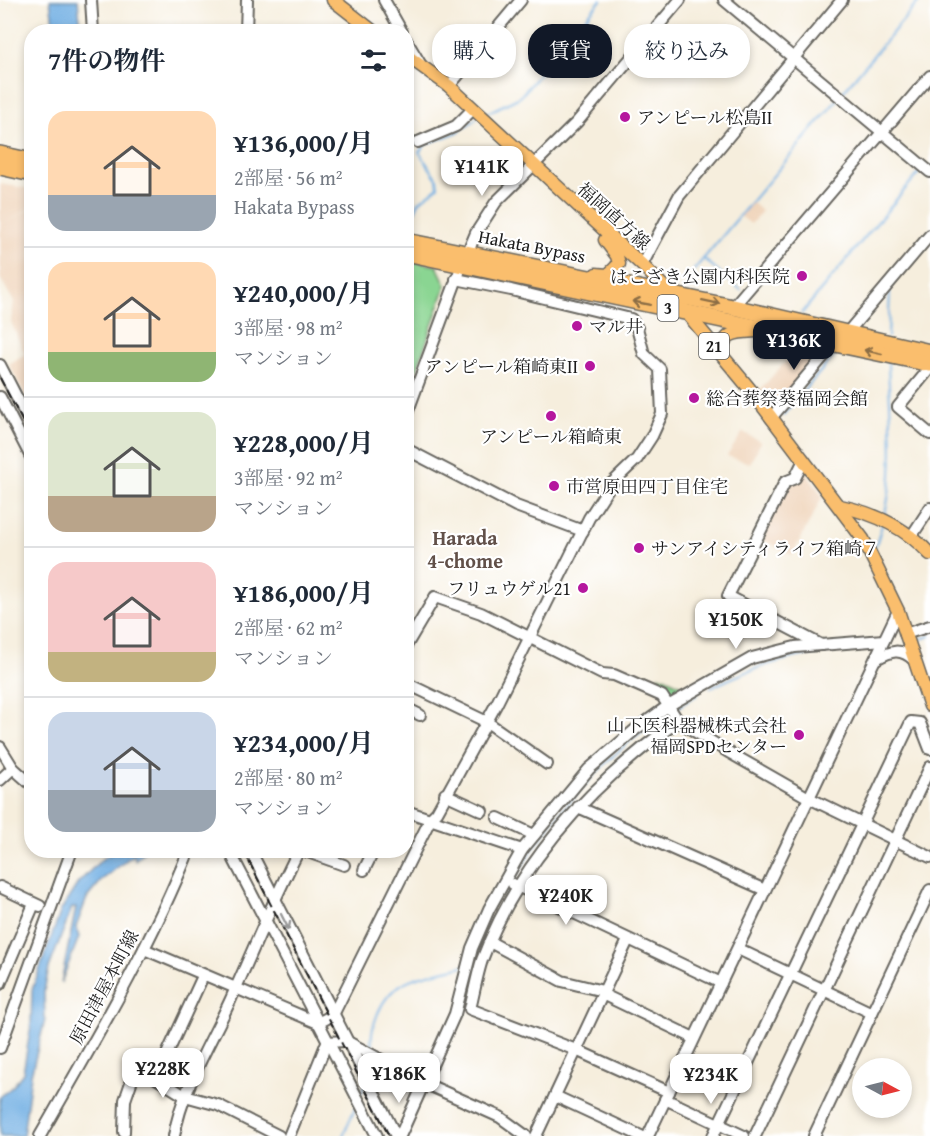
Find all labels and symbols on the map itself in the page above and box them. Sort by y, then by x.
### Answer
place label: アンピール松島Ⅱ [637,104,772,131]
marker: アンピール松島Ⅱ [618,110,632,124]
pin: ¥141K [440,146,524,197]
street label: 福岡直方線 [572,176,656,256]
street label: Hakata Bypass [476,222,588,270]
place label: はこざき公園内科医院 [610,263,790,290]
marker: はこざき公園内科医院 [795,269,809,283]
road number: 3 [658,295,678,321]
one-way arrow [632,296,651,308]
one-way arrow [701,297,720,308]
place label: マル井 [589,313,643,340]
marker: マル井 [570,319,584,333]
pin: ¥136K [752,320,836,371]
road number: 21 [699,333,729,359]
one-way arrow [864,345,883,357]
place label: アンピール箱崎東Ⅱ [425,353,578,380]
marker: アンピール箱崎東Ⅱ [583,359,597,373]
place label: 総合葬祭葵福岡会館 [706,385,868,412]
marker: 総合葬祭葵福岡会館 [687,391,701,405]
marker: アンピール箱崎東 [544,409,558,423]
place label: アンピール箱崎東 [480,423,622,450]
place label: 市営原田四丁目住宅 [566,473,728,500]
marker: 市営原田四丁目住宅 [547,479,561,493]
district label: Harada 4-chome [427,523,503,575]
place label: サンアイシティライフ箱崎７ [651,535,880,562]
marker: サンアイシティライフ箱崎７ [632,541,646,555]
place label: フリュウゲル21 [447,575,571,602]
marker: フリュウゲル21 [576,581,590,595]
pin: ¥150K [694,599,778,650]
place label: 山下医科器械株式会社 福岡SPDセンター [607,712,787,760]
marker: 山下医科器械株式会社 福岡SPDセンター [792,728,806,742]
pin: ¥240K [524,875,608,926]
one-way arrow [280,912,291,930]
street label: 原田津屋本町線 [63,925,145,1049]
pin: ¥228K [121,1048,205,1099]
pin: ¥186K [357,1053,441,1104]
pin: ¥234K [669,1054,753,1105]
north arrow [852,1058,912,1118]

